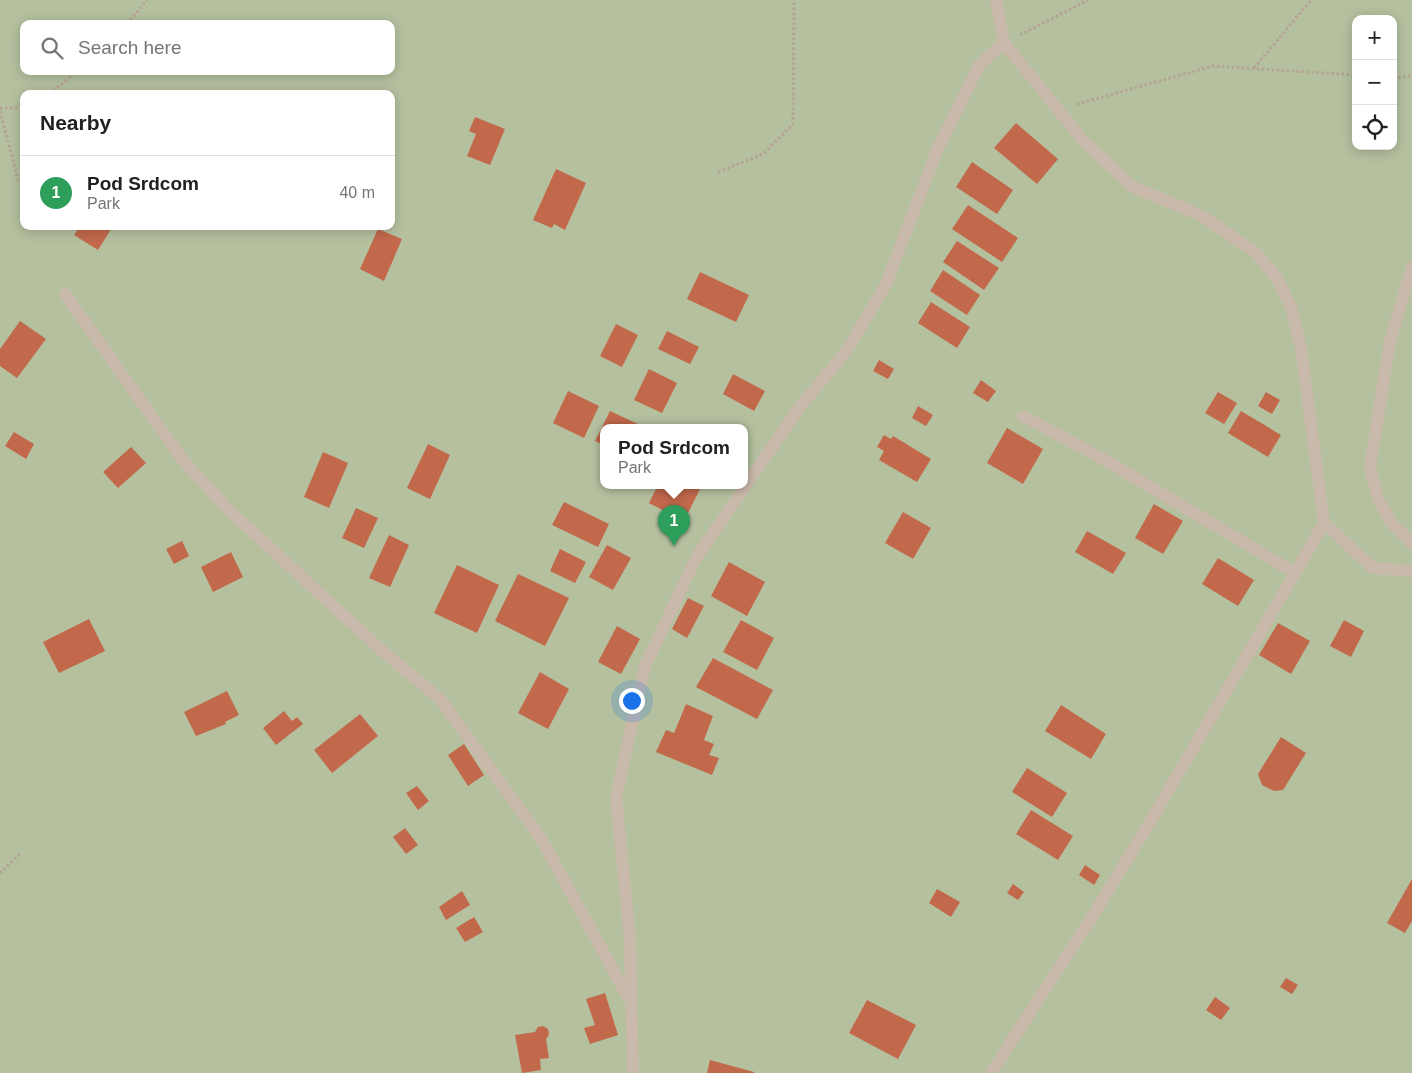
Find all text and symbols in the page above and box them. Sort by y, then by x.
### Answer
map controls [1352,15,1397,150]
button: + [1352,15,1397,60]
search box [20,20,395,75]
icon: search [38,34,66,62]
text: Search here [78,37,182,58]
button: − [1352,60,1397,105]
button: locate [1352,105,1397,150]
text: Nearby [40,111,111,134]
text: Pod Srdcom [87,173,199,194]
text: 1 [52,184,60,201]
text: 40 m [339,184,375,201]
text: Park [87,195,120,212]
popup [600,424,748,489]
text: Pod Srdcom [618,437,730,458]
text: Park [618,459,651,476]
pin: 1 [658,505,690,546]
your location [619,688,645,714]

